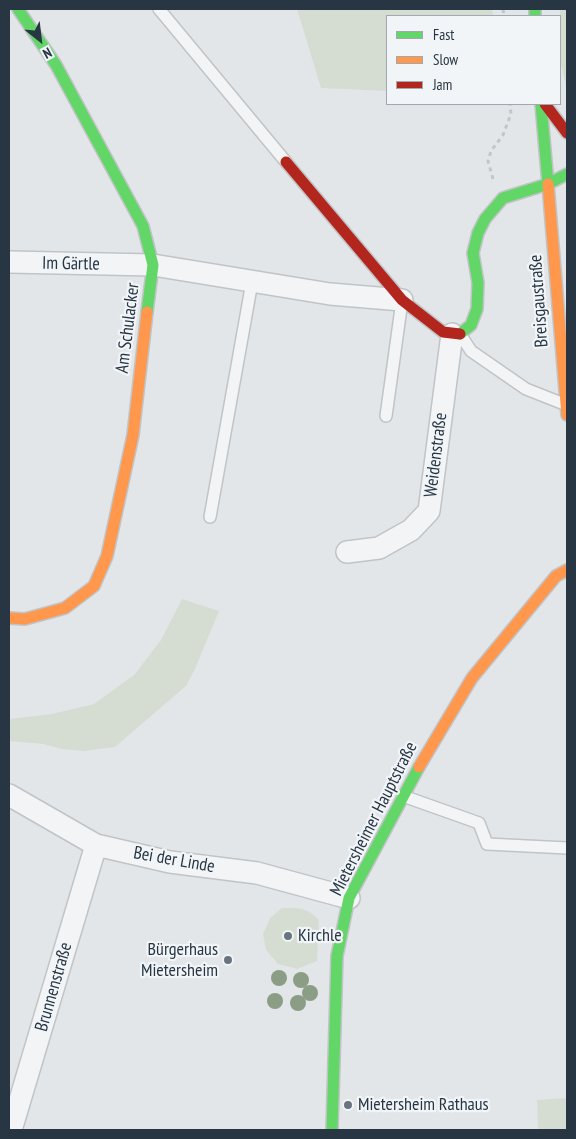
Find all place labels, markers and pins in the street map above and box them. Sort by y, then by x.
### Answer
place label: Kirchle [298,925,342,947]
marker: Kirchle [282,930,294,942]
place label: Bürgerhaus Mietersheim [141,939,218,982]
marker: Bürgerhaus Mietersheim [222,954,234,966]
place label: Mietersheim Rathaus [358,1094,489,1116]
marker: Mietersheim Rathaus [342,1099,354,1111]

